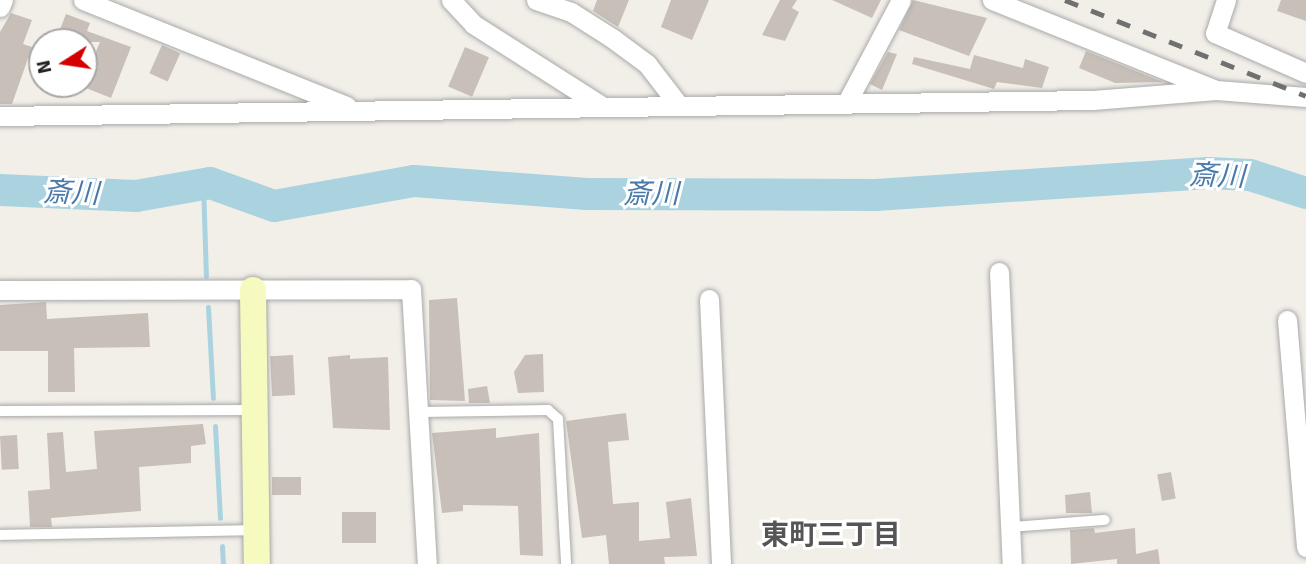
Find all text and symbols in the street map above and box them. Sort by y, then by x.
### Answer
north arrow [28,28,98,98]
text: N [31,58,58,76]
water label: 斎川 [1188,158,1246,194]
water label: 斎川 [42,175,100,211]
water label: 斎川 [623,177,679,211]
district label: 東町三丁目 [761,518,901,552]

